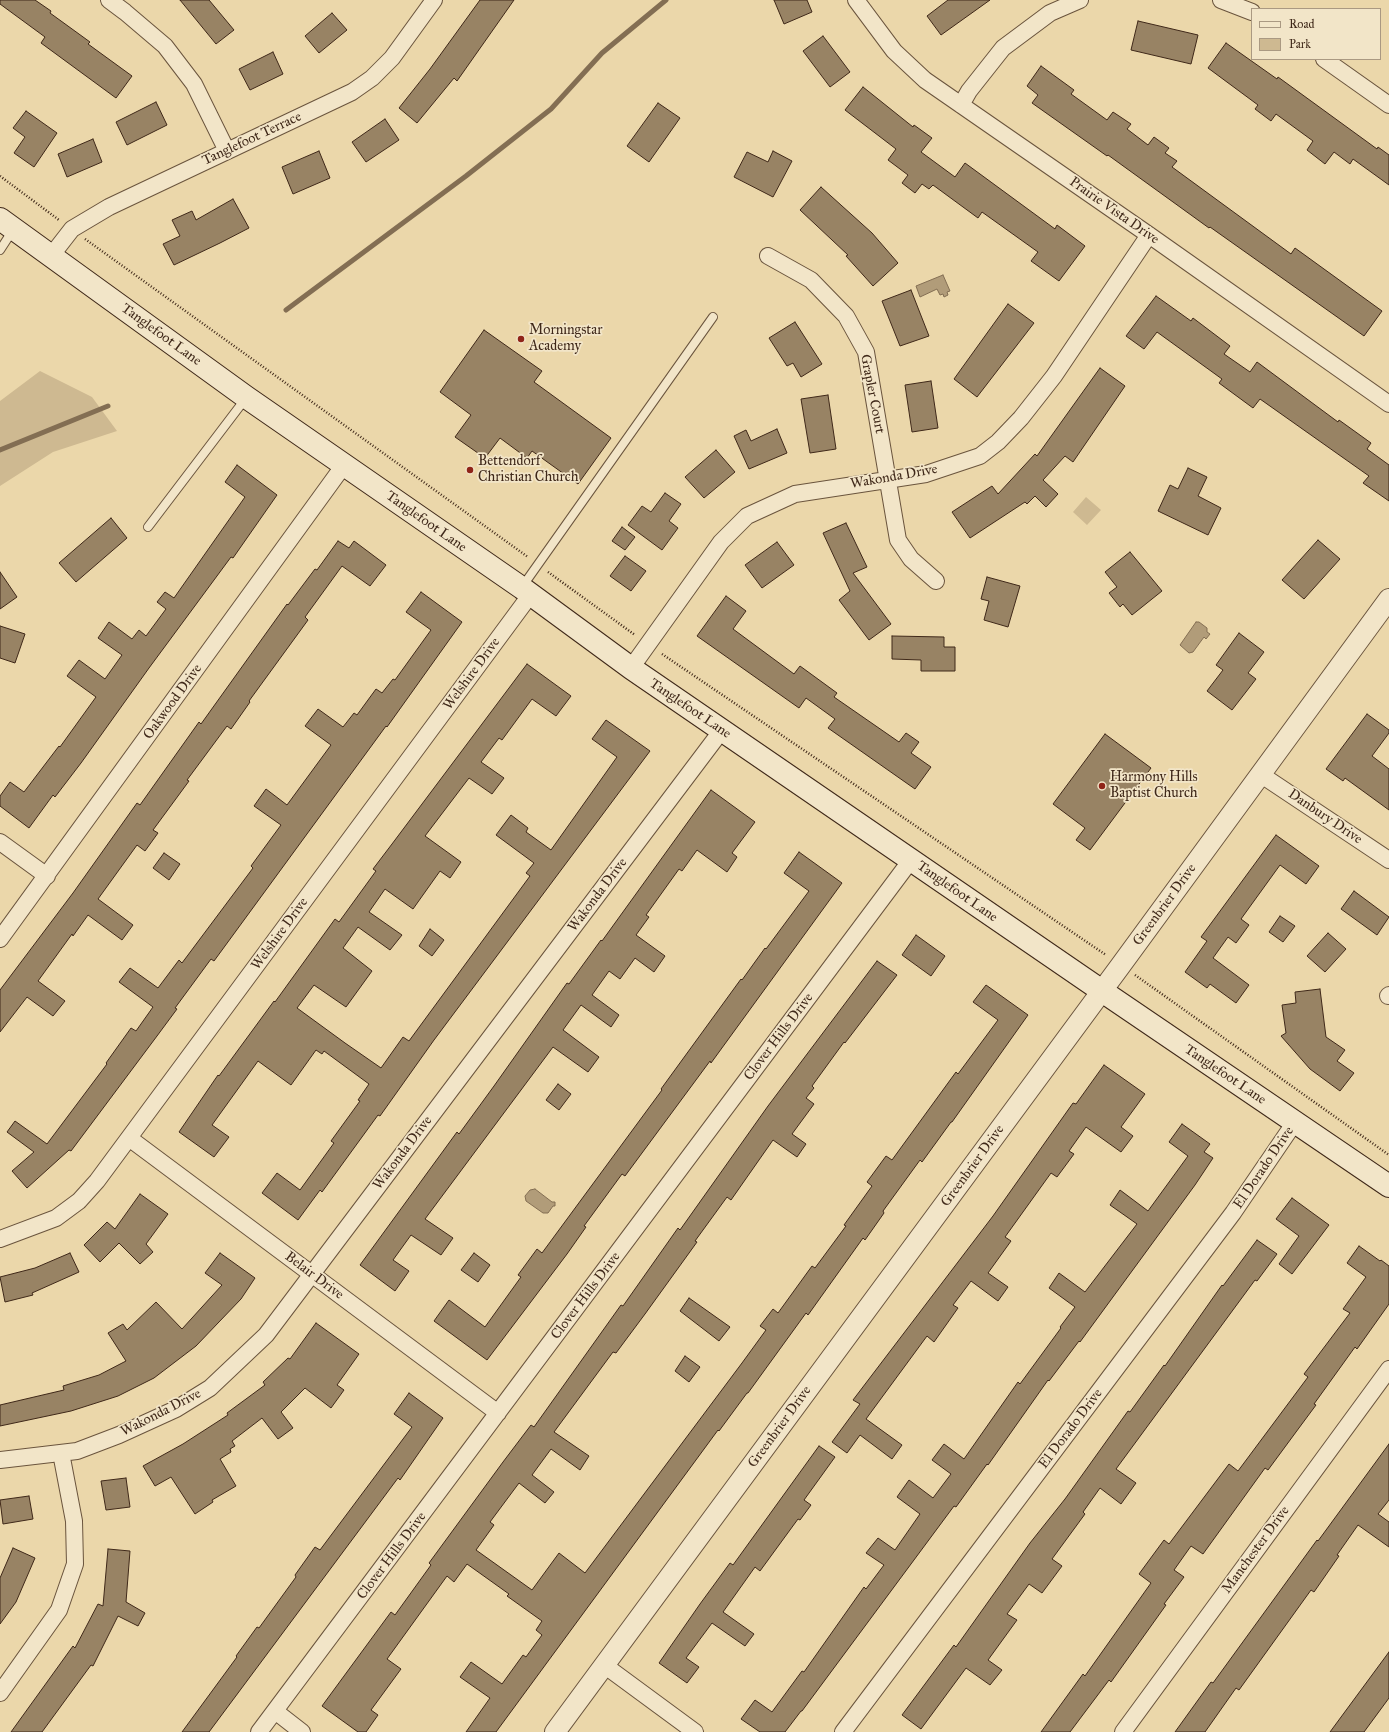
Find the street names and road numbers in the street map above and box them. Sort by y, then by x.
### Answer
street label: Tanglefoot Terrace [200,109,304,169]
street label: Prairie Vista Drive [1066,174,1162,248]
street label: Tanglefoot Lane [118,300,204,370]
street label: Grapler Court [856,353,888,435]
street label: Wakonda Drive [849,461,939,493]
street label: Tanglefoot Lane [382,488,470,556]
street label: Welshire Drive [440,635,504,713]
street label: Oakwood Drive [140,661,206,743]
street label: Tanglefoot Lane [646,676,734,742]
street label: Danbury Drive [1285,786,1365,848]
street label: Wakonda Drive [565,855,631,935]
street label: Tanglefoot Lane [913,858,1001,926]
street label: Greenbrier Drive [1130,861,1200,949]
street label: Welshire Drive [248,895,312,973]
street label: Clover Hills Drive [741,990,817,1084]
street label: Tanglefoot Lane [1181,1042,1269,1108]
street label: Wakonda Drive [370,1113,436,1193]
street label: Greenbrier Drive [938,1122,1008,1210]
street label: El Dorado Drive [1230,1124,1298,1212]
street label: Belair Drive [281,1248,347,1304]
street label: Clover Hills Drive [548,1249,624,1343]
street label: Greenbrier Drive [745,1383,815,1471]
street label: Wakonda Drive [118,1386,204,1440]
street label: El Dorado Drive [1035,1386,1107,1472]
street label: Manchester Drive [1219,1503,1293,1597]
street label: Clover Hills Drive [354,1509,430,1603]

